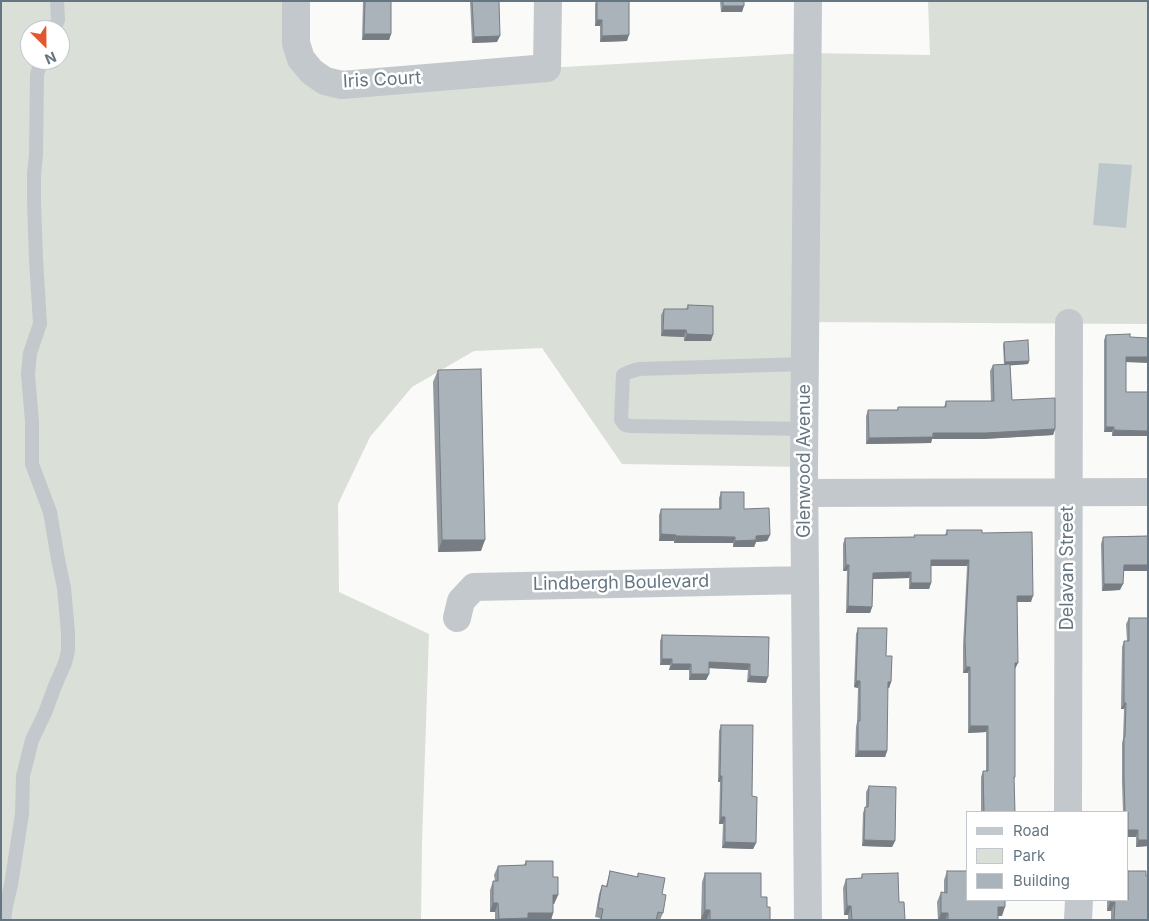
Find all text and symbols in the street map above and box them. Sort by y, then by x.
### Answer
north arrow [20,20,70,70]
text: N [42,48,59,68]
street label: Iris Court [342,67,422,93]
street label: Glenwood Avenue [794,384,816,538]
street label: Delavan Street [1057,506,1079,630]
street label: Lindbergh Boulevard [533,571,709,595]
legend [966,811,1129,901]
text: Road [1013,821,1049,840]
text: Park [1013,846,1045,865]
text: Building [1013,871,1070,890]

